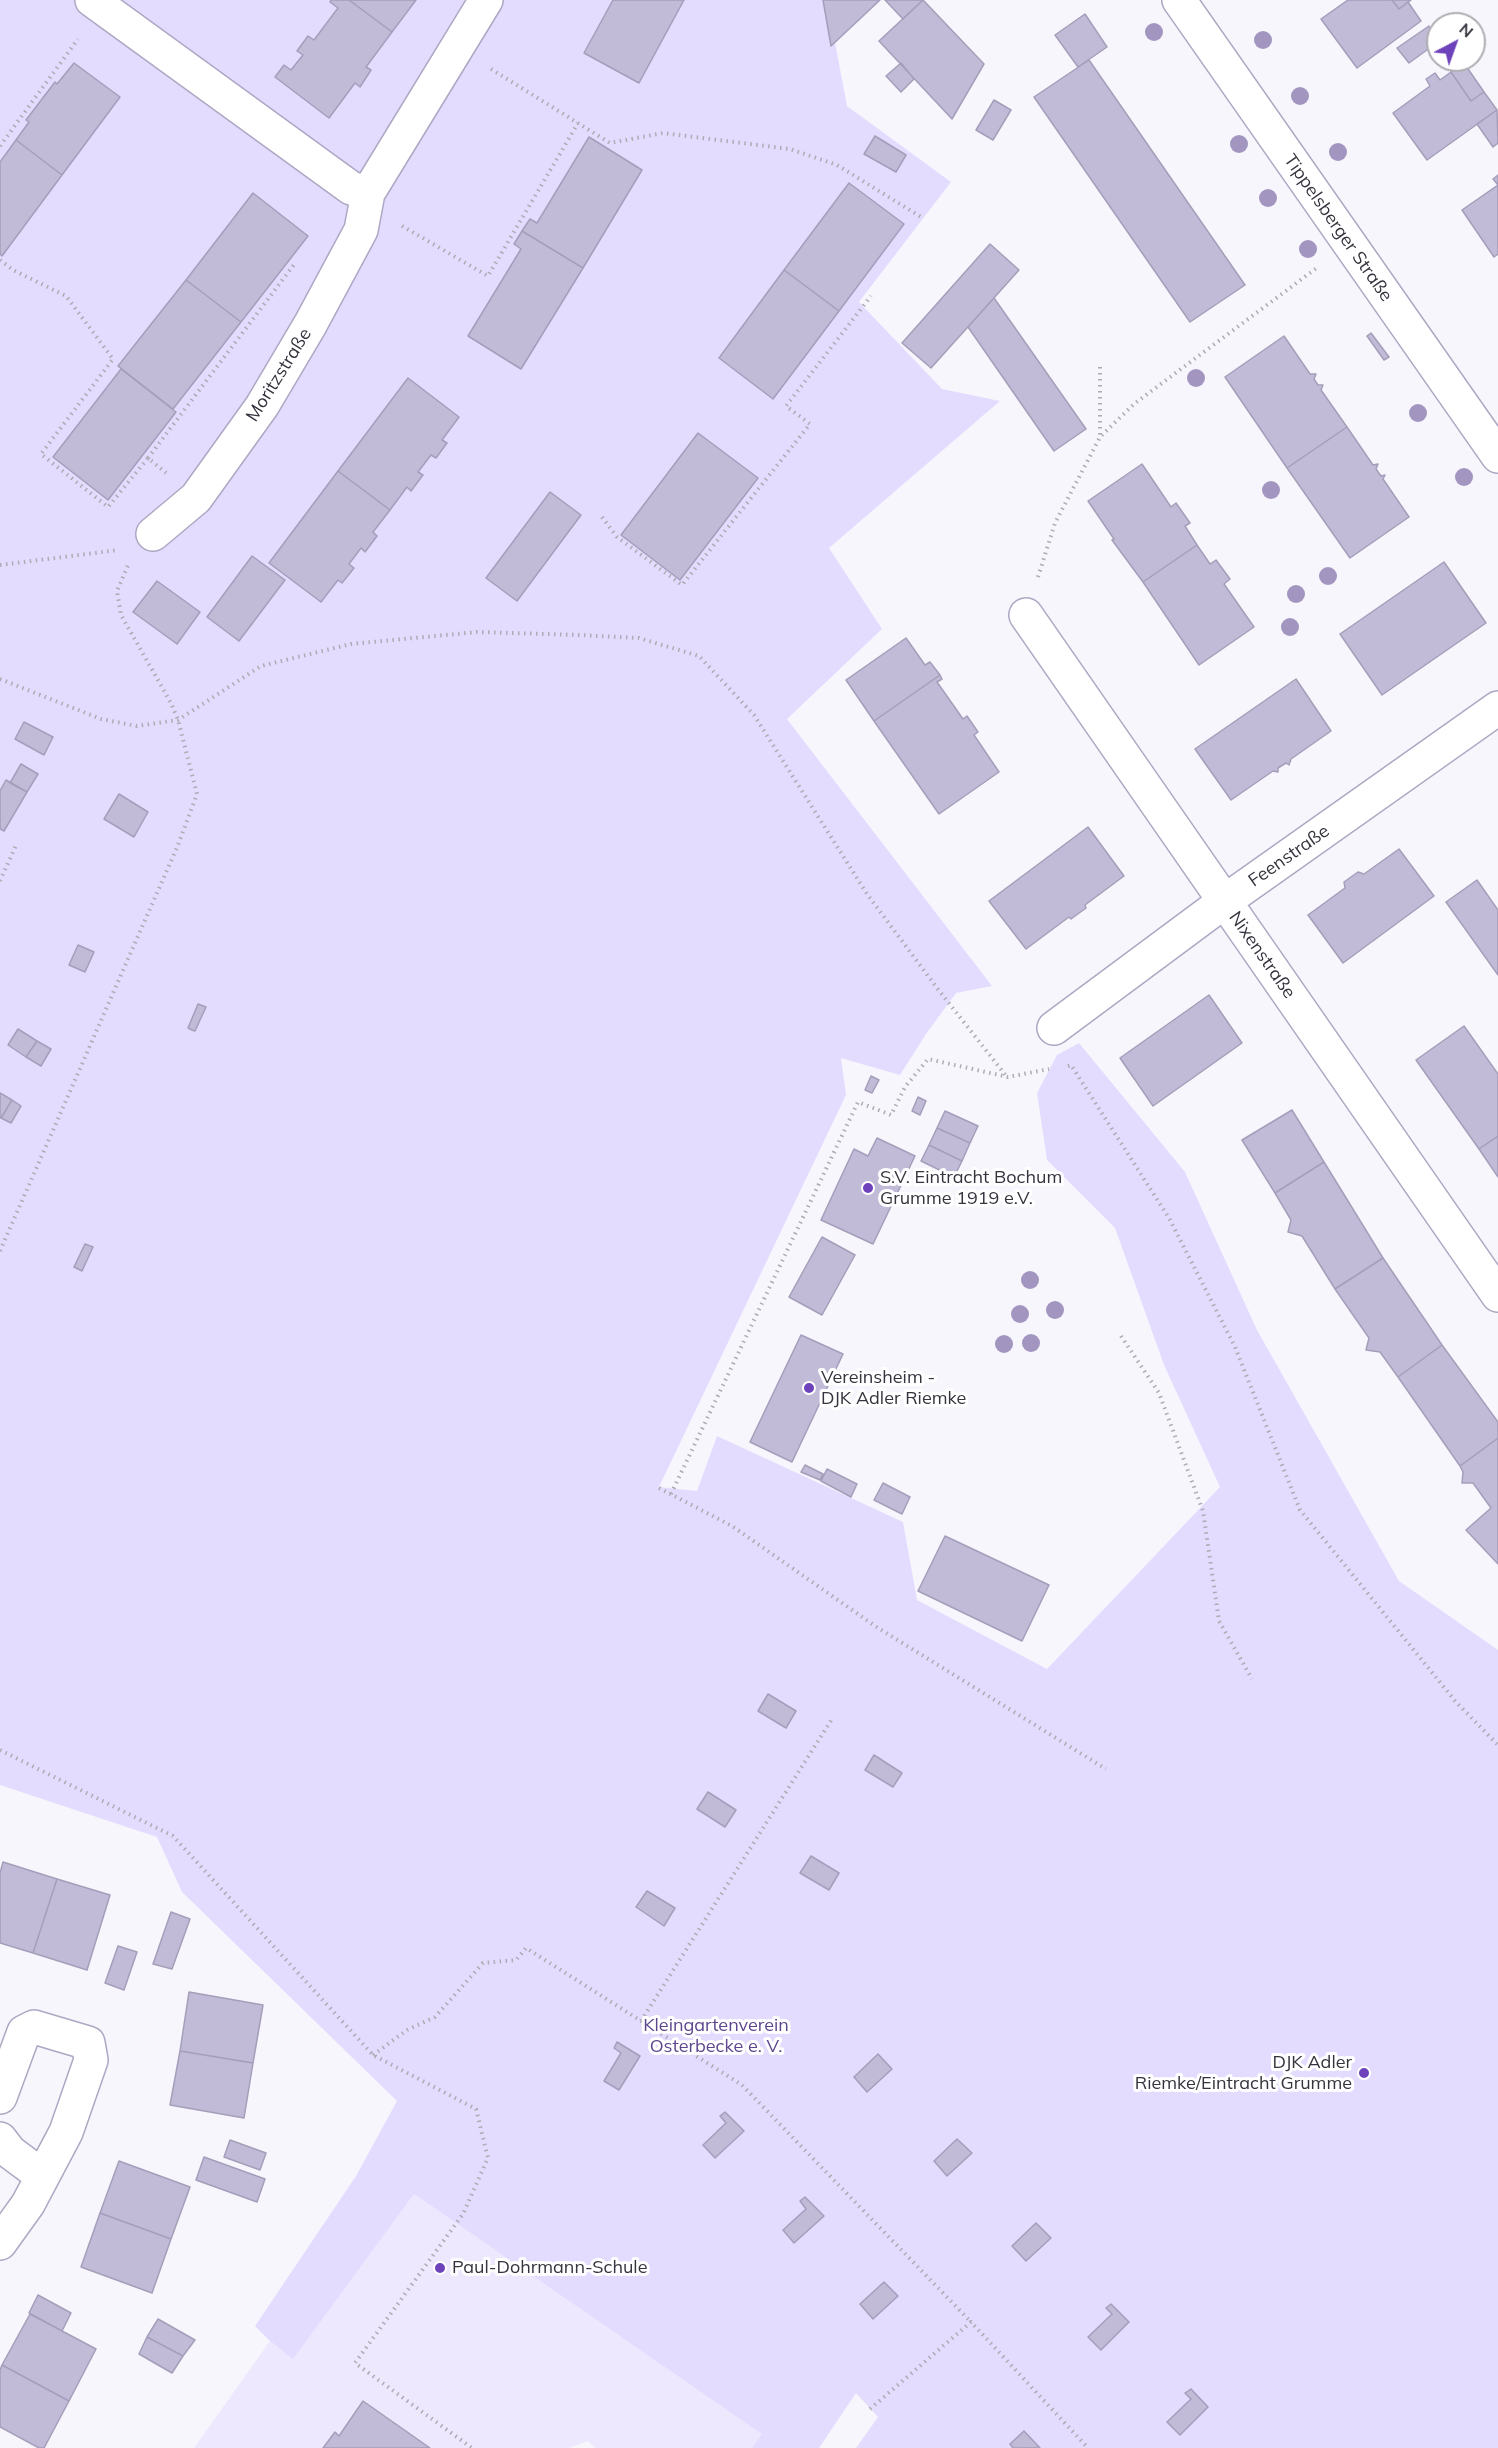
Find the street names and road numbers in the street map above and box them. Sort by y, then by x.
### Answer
street label: Tippelsberger Straße [1279,150,1397,306]
street label: Moritzstraße [242,324,316,426]
street label: Feenstraße [1245,820,1333,892]
street label: Nixenstraße [1224,907,1300,1003]

